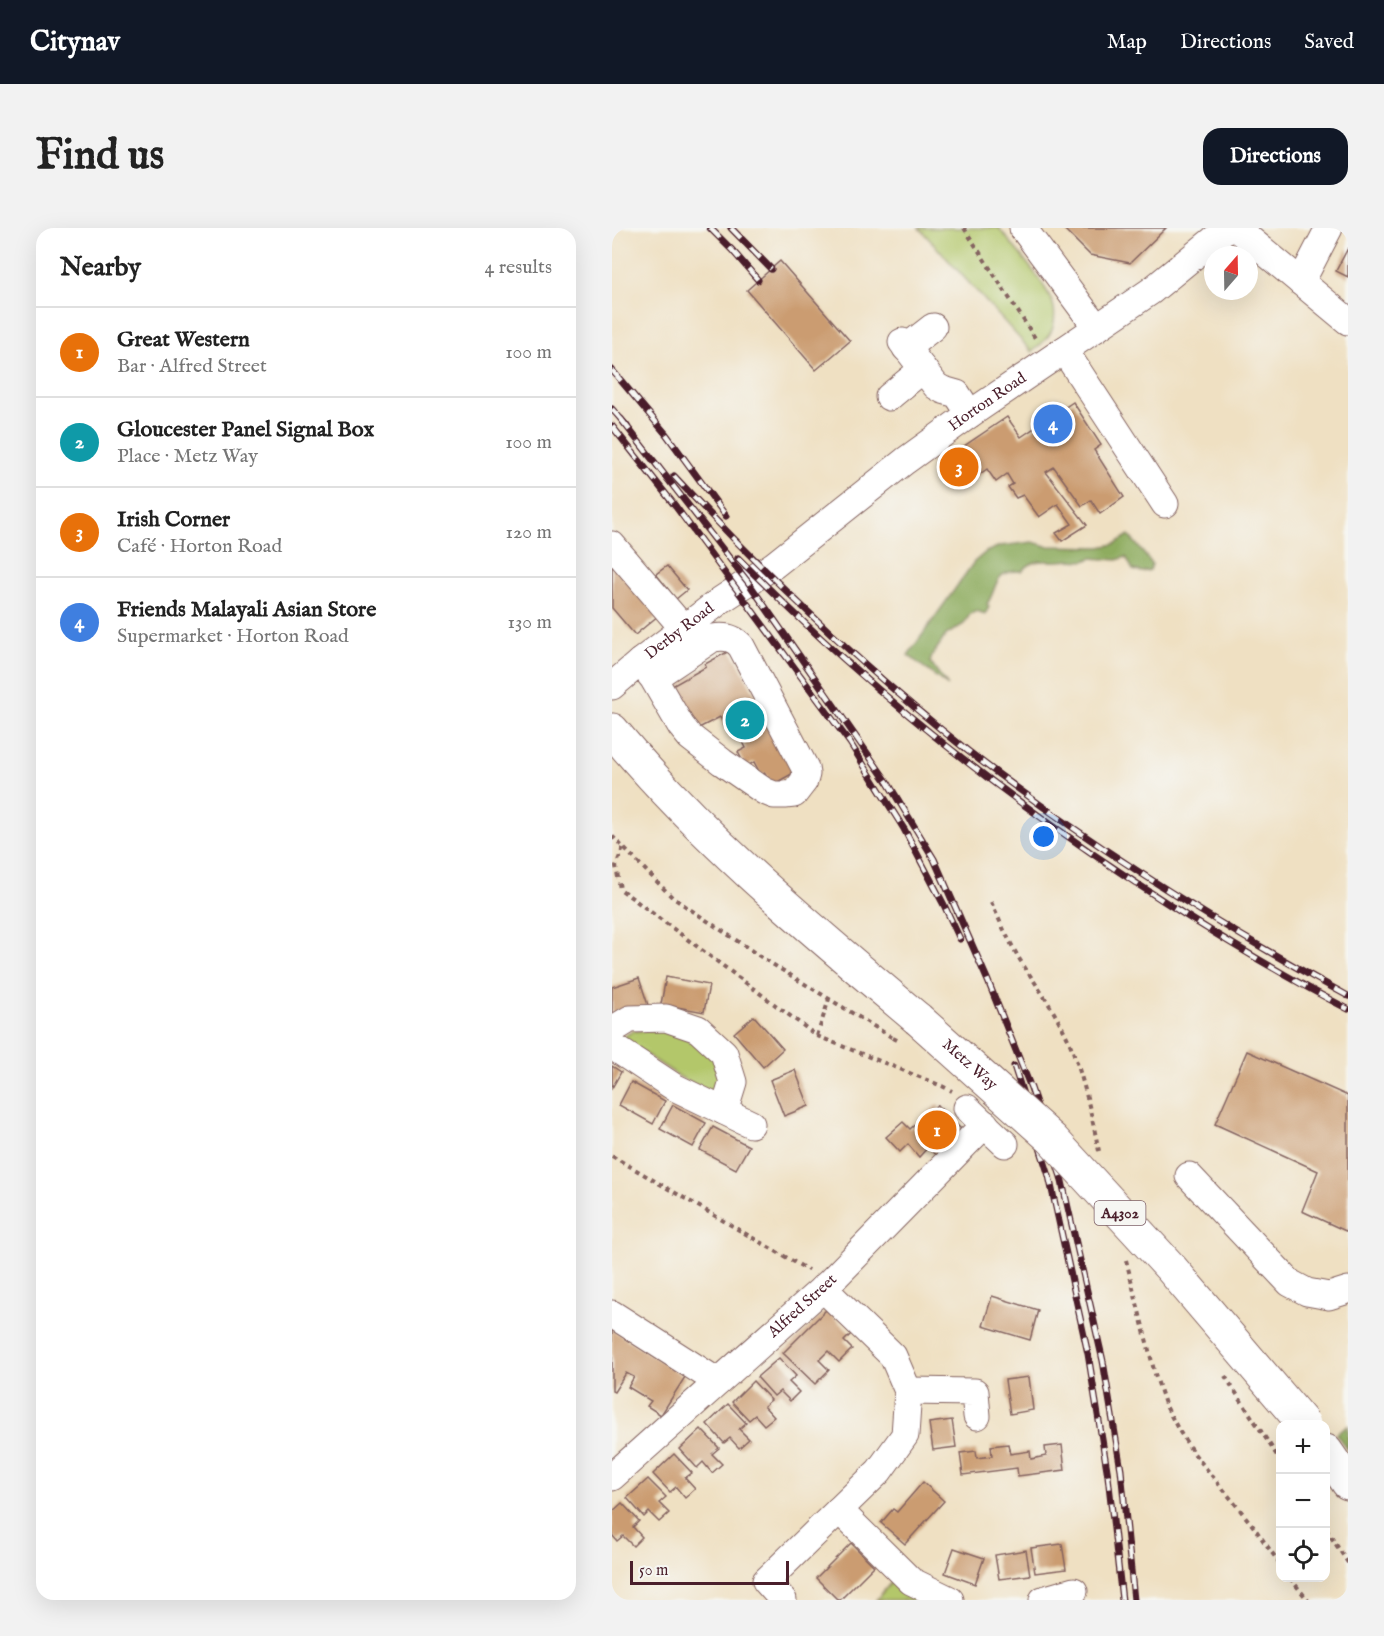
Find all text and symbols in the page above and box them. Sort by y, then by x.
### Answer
text: Citynav [30,25,120,60]
text: Map [1107,29,1147,56]
text: Directions [1180,29,1271,56]
text: Saved [1304,29,1354,56]
button: Directions [1203,128,1348,185]
text: Find us [36,130,164,183]
north arrow [1204,246,1258,300]
text: Nearby [60,251,141,284]
text: 4 results [485,255,552,280]
text: Great Western [117,326,250,354]
text: 1 [76,340,83,365]
text: 100 m [505,340,552,365]
text: Bar · Alfred Street [117,354,267,379]
street label: Horton Road [945,368,1031,436]
pin: 4 [1034,402,1072,446]
text: Gloucester Panel Signal Box [117,416,374,444]
text: 2 [75,430,84,455]
text: 100 m [505,430,552,455]
text: Place · Metz Way [117,444,258,469]
pin: 3 [940,444,978,490]
text: Irish Corner [117,506,230,534]
text: 3 [76,520,83,545]
text: 120 m [506,520,552,545]
text: Café · Horton Road [117,534,282,559]
text: Friends Malayali Asian Store [117,596,376,624]
street label: Derby Road [641,598,719,664]
text: 4 [75,610,84,635]
text: 130 m [507,610,552,635]
text: Supermarket · Horton Road [117,624,349,649]
pin: 2 [726,698,764,742]
your location [1029,822,1058,851]
street label: Metz Way [938,1035,1001,1095]
pin: 1 [918,1108,956,1152]
road number: A4302 [1094,1201,1146,1225]
street label: Alfred Street [763,1270,842,1343]
map controls [1276,1420,1330,1582]
button: + [1276,1420,1330,1474]
button: − [1276,1474,1330,1528]
button: locate [1276,1528,1330,1582]
scale bar [630,1558,789,1586]
text: 50 m [639,1561,668,1581]

